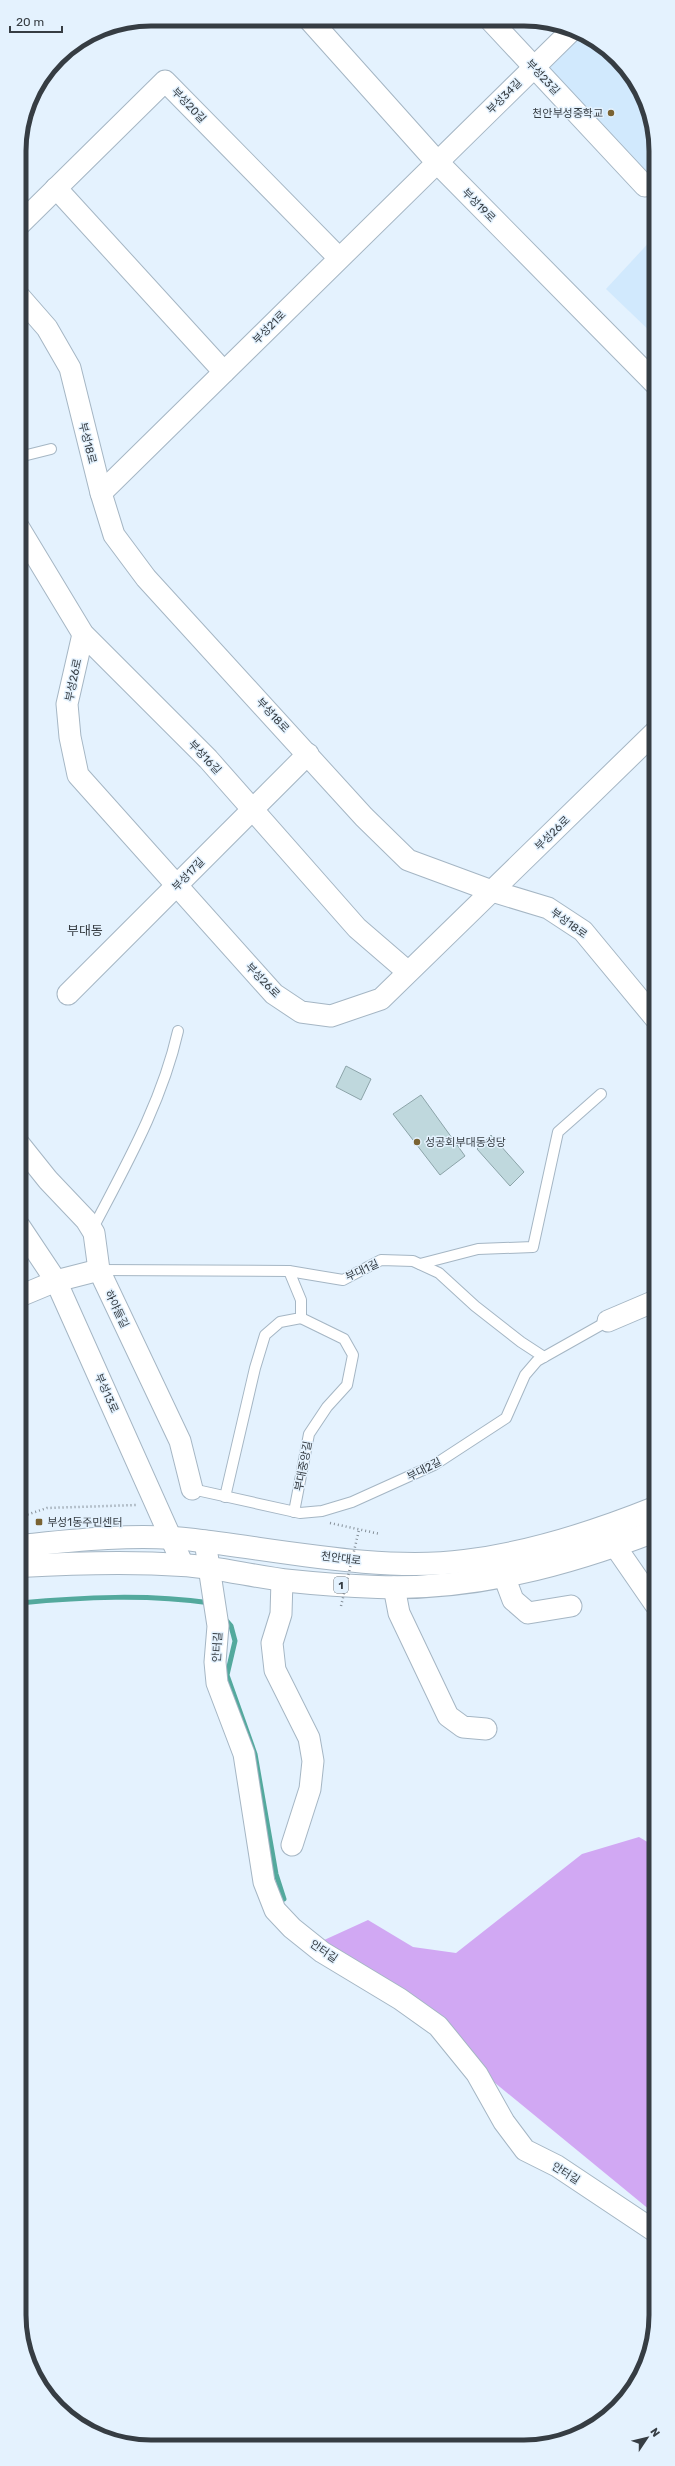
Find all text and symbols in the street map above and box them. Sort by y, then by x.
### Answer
scale bar [10,8,62,34]
text: 20 m [16,15,44,29]
street label: 부성23길 [523,57,562,98]
street label: 부성34길 [484,76,524,116]
street label: 부성20길 [169,85,209,126]
place label: 천안부성중학교 [532,107,603,120]
marker: 천안부성중학교 [606,108,616,118]
street label: 부성19로 [459,186,498,225]
street label: 부성21로 [250,308,289,347]
street label: 부성18로 [76,421,99,465]
street label: 부성26로 [63,658,84,703]
street label: 부성18로 [254,696,292,735]
street label: 부성16길 [186,738,224,777]
street label: 부성26로 [532,814,572,853]
street label: 부성17길 [170,855,207,894]
street label: 부성18로 [548,906,590,941]
district label: 부대동 [67,923,103,938]
street label: 부성26로 [243,960,282,1000]
place label: 성공회부대동성당 [425,1136,506,1149]
marker: 성공회부대동성당 [412,1137,422,1147]
street label: 부대1길 [344,1257,381,1284]
street label: 하야들길 [102,1288,131,1330]
street label: 부성13로 [92,1372,121,1415]
street label: 부대중앙길 [292,1440,315,1492]
street label: 부대2길 [405,1455,444,1484]
place label: 부성1동주민센터 [47,1516,123,1529]
marker: 부성1동주민센터 [34,1517,44,1527]
street label: 천안대로 [320,1550,362,1567]
road number: 1 [334,1577,348,1593]
street label: 안터길 [210,1632,225,1663]
street label: 안터길 [307,1938,340,1965]
street label: 안터길 [549,2160,582,2187]
north arrow [627,2418,667,2458]
text: N [647,2426,662,2440]

